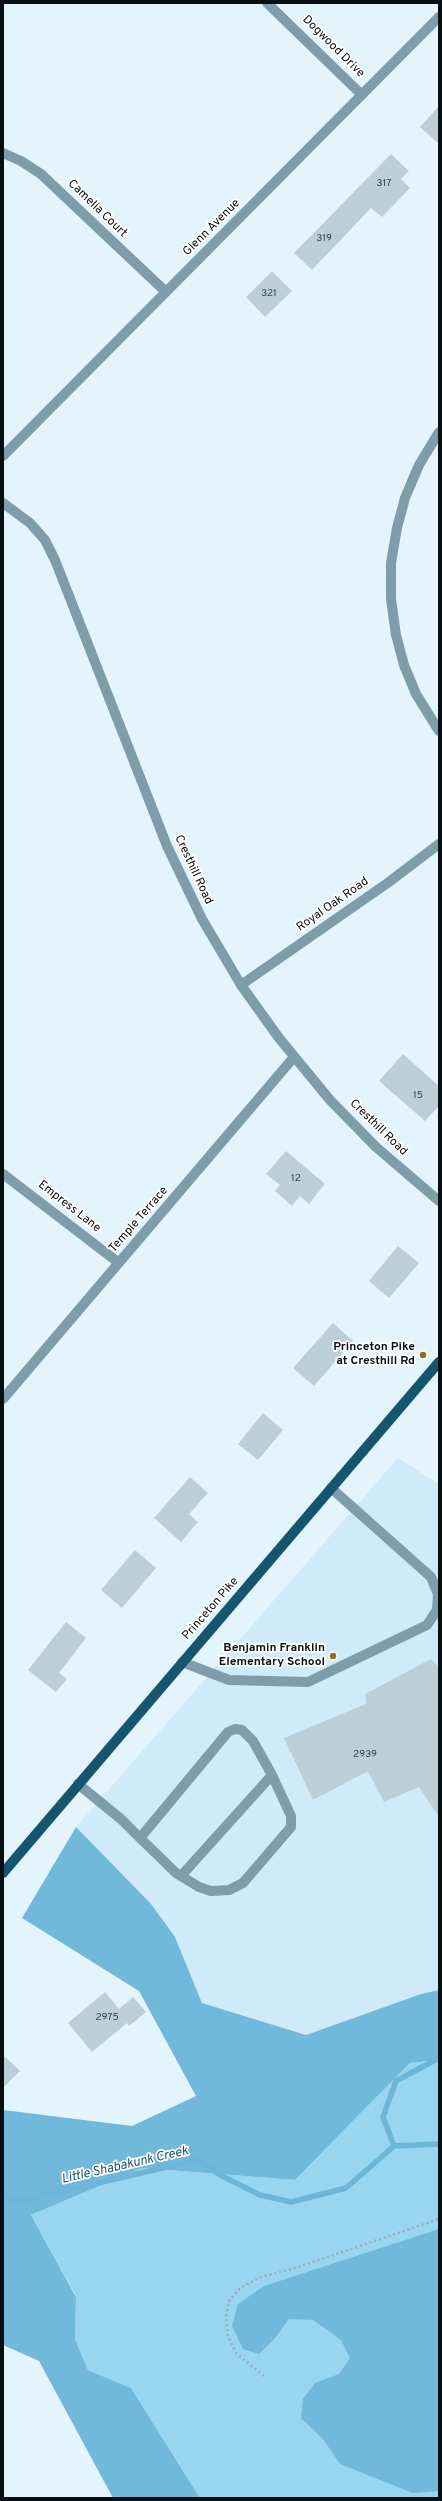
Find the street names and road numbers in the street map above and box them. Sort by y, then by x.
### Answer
street label: Dogwood Drive [299,13,367,81]
street label: Camelia Court [64,177,130,241]
street label: Glenn Avenue [181,197,243,259]
street label: Cresthill Road [171,833,215,907]
street label: Royal Oak Road [294,875,372,935]
street label: Cresthill Road [346,1097,410,1159]
street label: Empress Lane [35,1178,103,1236]
street label: Temple Terrace [106,1184,172,1256]
street label: Princeton Pike [180,1575,242,1643]

